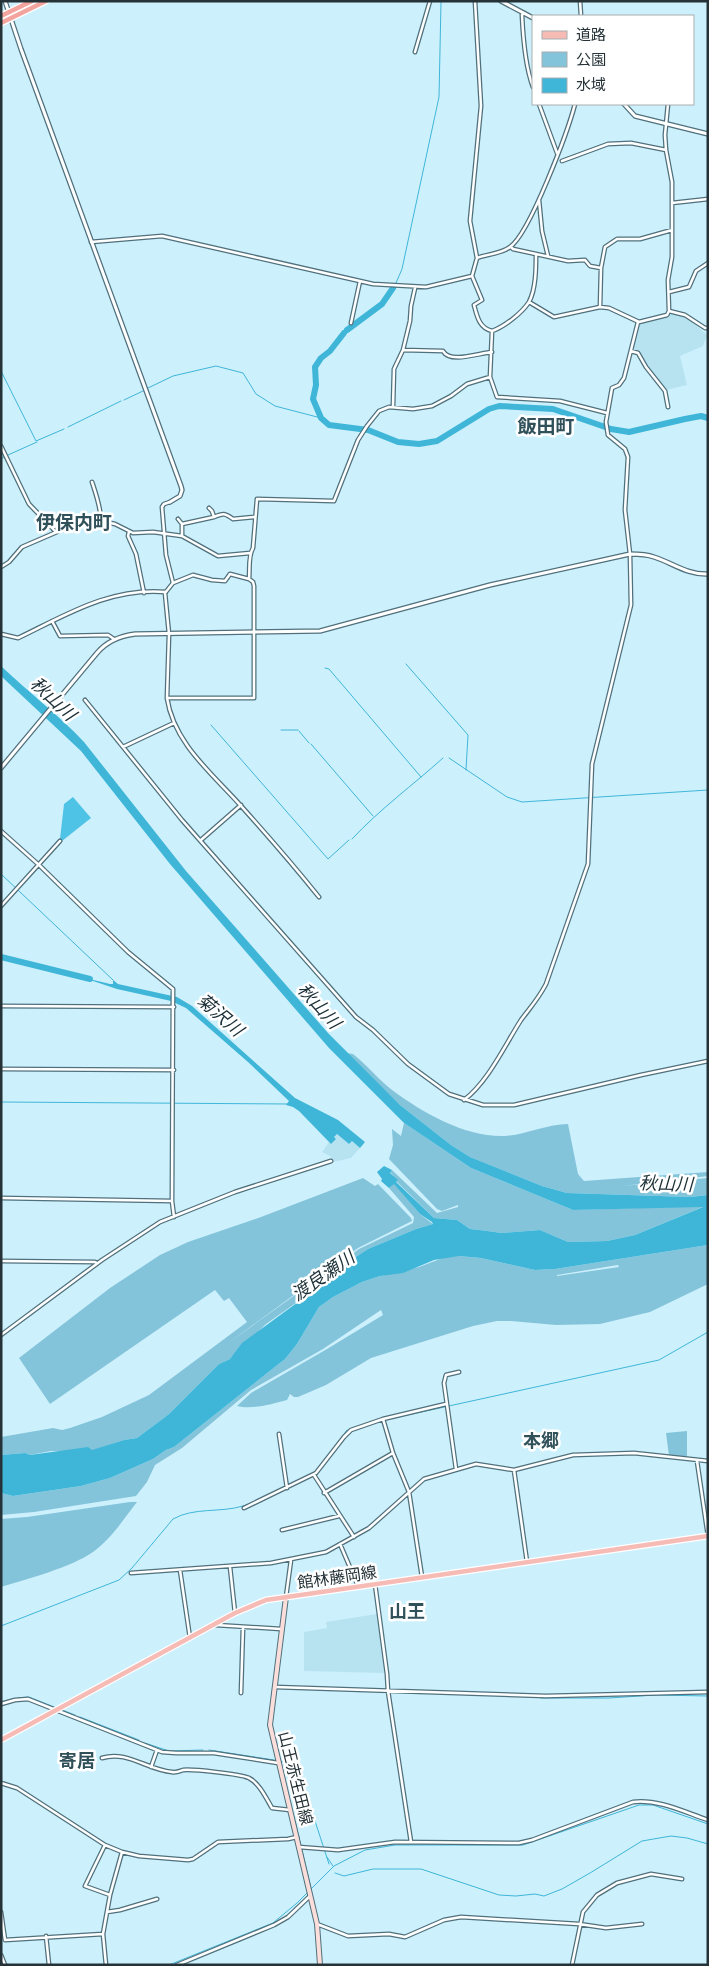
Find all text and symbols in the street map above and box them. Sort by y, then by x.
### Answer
legend [532,15,694,105]
text: 道路 [576,25,606,43]
text: 公園 [576,50,606,68]
text: 水域 [576,75,606,93]
district label: 飯田町 [517,414,575,437]
district label: 伊保内町 [36,510,112,533]
water label: 秋山川 [26,672,82,726]
water label: 秋山川 [294,978,347,1034]
water label: 菊沢川 [193,988,250,1042]
water label: 秋山川 [639,1171,695,1195]
water label: 渡良瀬川 [287,1244,360,1305]
district label: 本郷 [523,1429,559,1451]
street label: 館林藤岡線 [296,1562,378,1591]
district label: 山王 [389,1600,425,1622]
street label: 山王赤生田線 [276,1729,317,1827]
district label: 寄居 [59,1749,95,1771]

